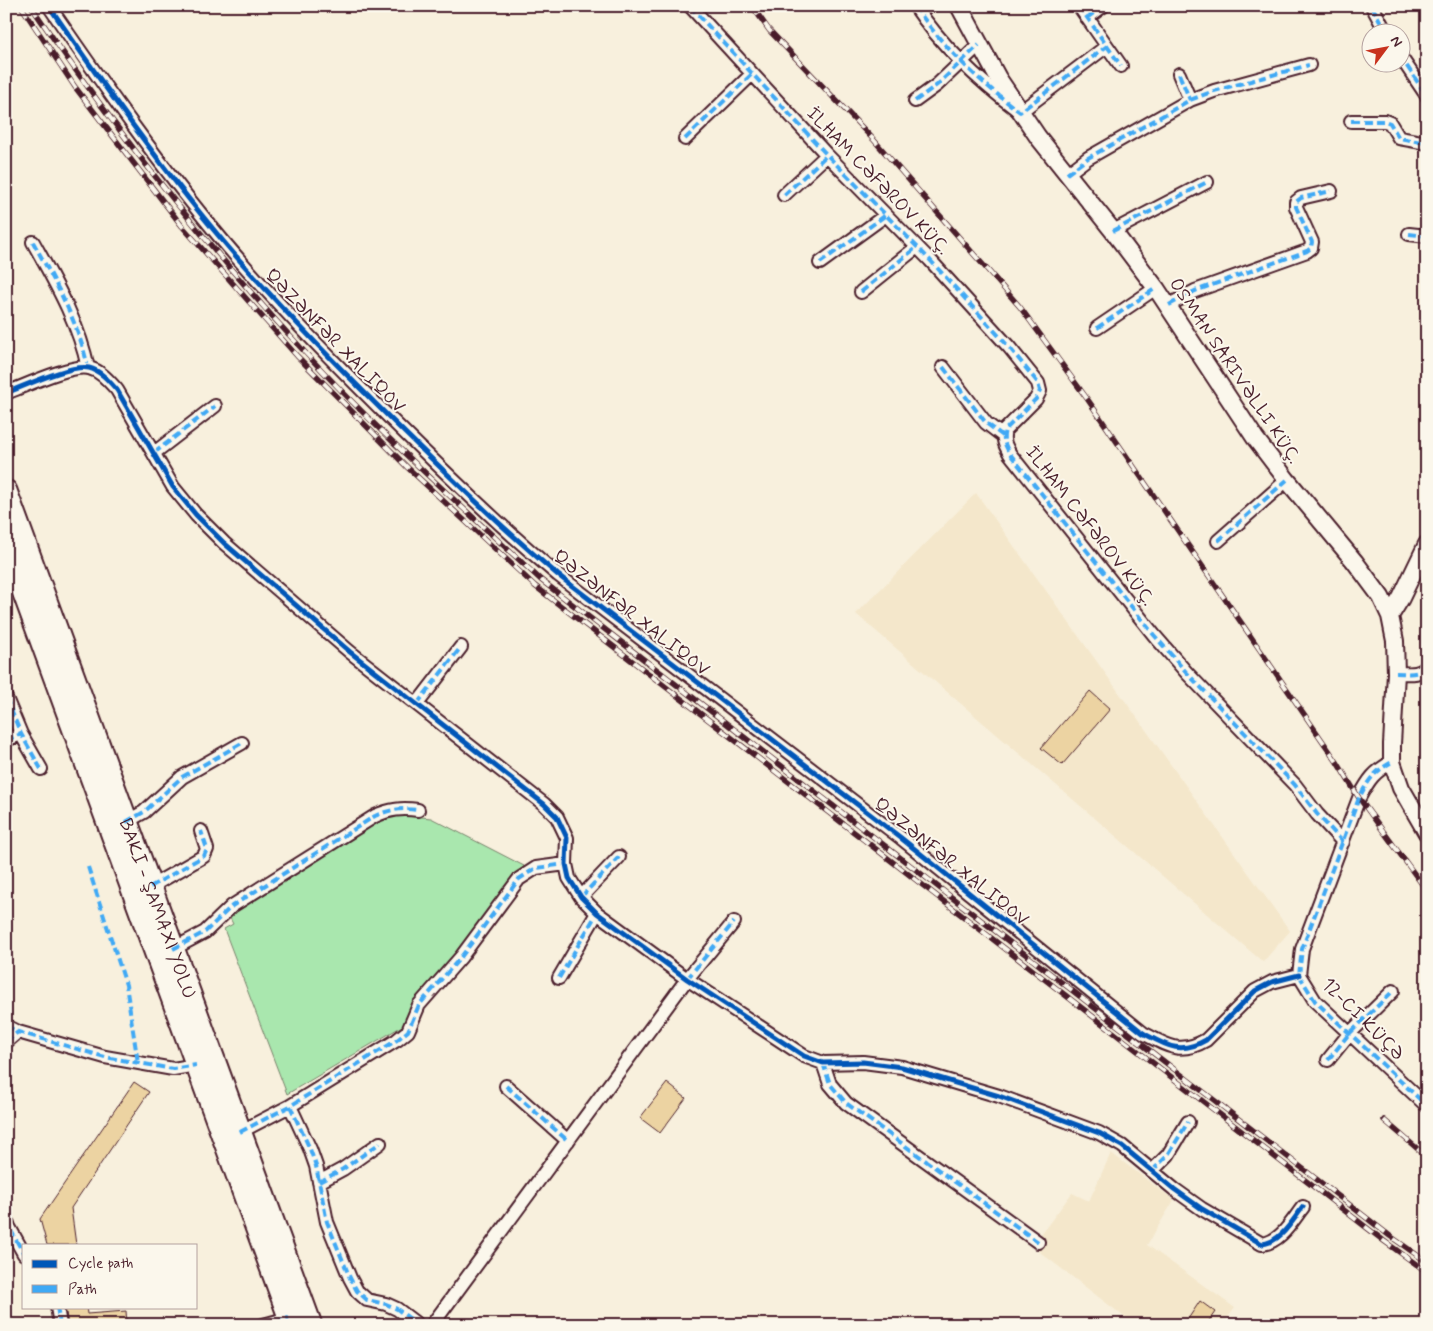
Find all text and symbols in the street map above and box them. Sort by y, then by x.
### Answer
north arrow [1360,22,1410,72]
text: N [1386,33,1406,50]
street label: İLHAM CƏFƏROV KÜÇ. [801,102,955,260]
street label: QƏZƏNFƏR XALIQOV [259,263,411,419]
street label: OSMAN SARIVƏLLI KÜÇ. [1163,273,1306,469]
street label: İLHAM CƏFƏROV KÜÇ. [1019,441,1160,611]
street label: QƏZƏNFƏR XALIQOV [548,544,715,682]
street label: QƏZƏNFƏR XALIQOV [868,792,1034,932]
street label: BAKI - ŞAMAXI YOLU [113,815,202,1002]
street label: 12-CI KÜÇƏ [1316,972,1410,1066]
legend [22,1244,198,1308]
text: Cycle path [68,1254,133,1274]
text: Path [68,1280,97,1300]

